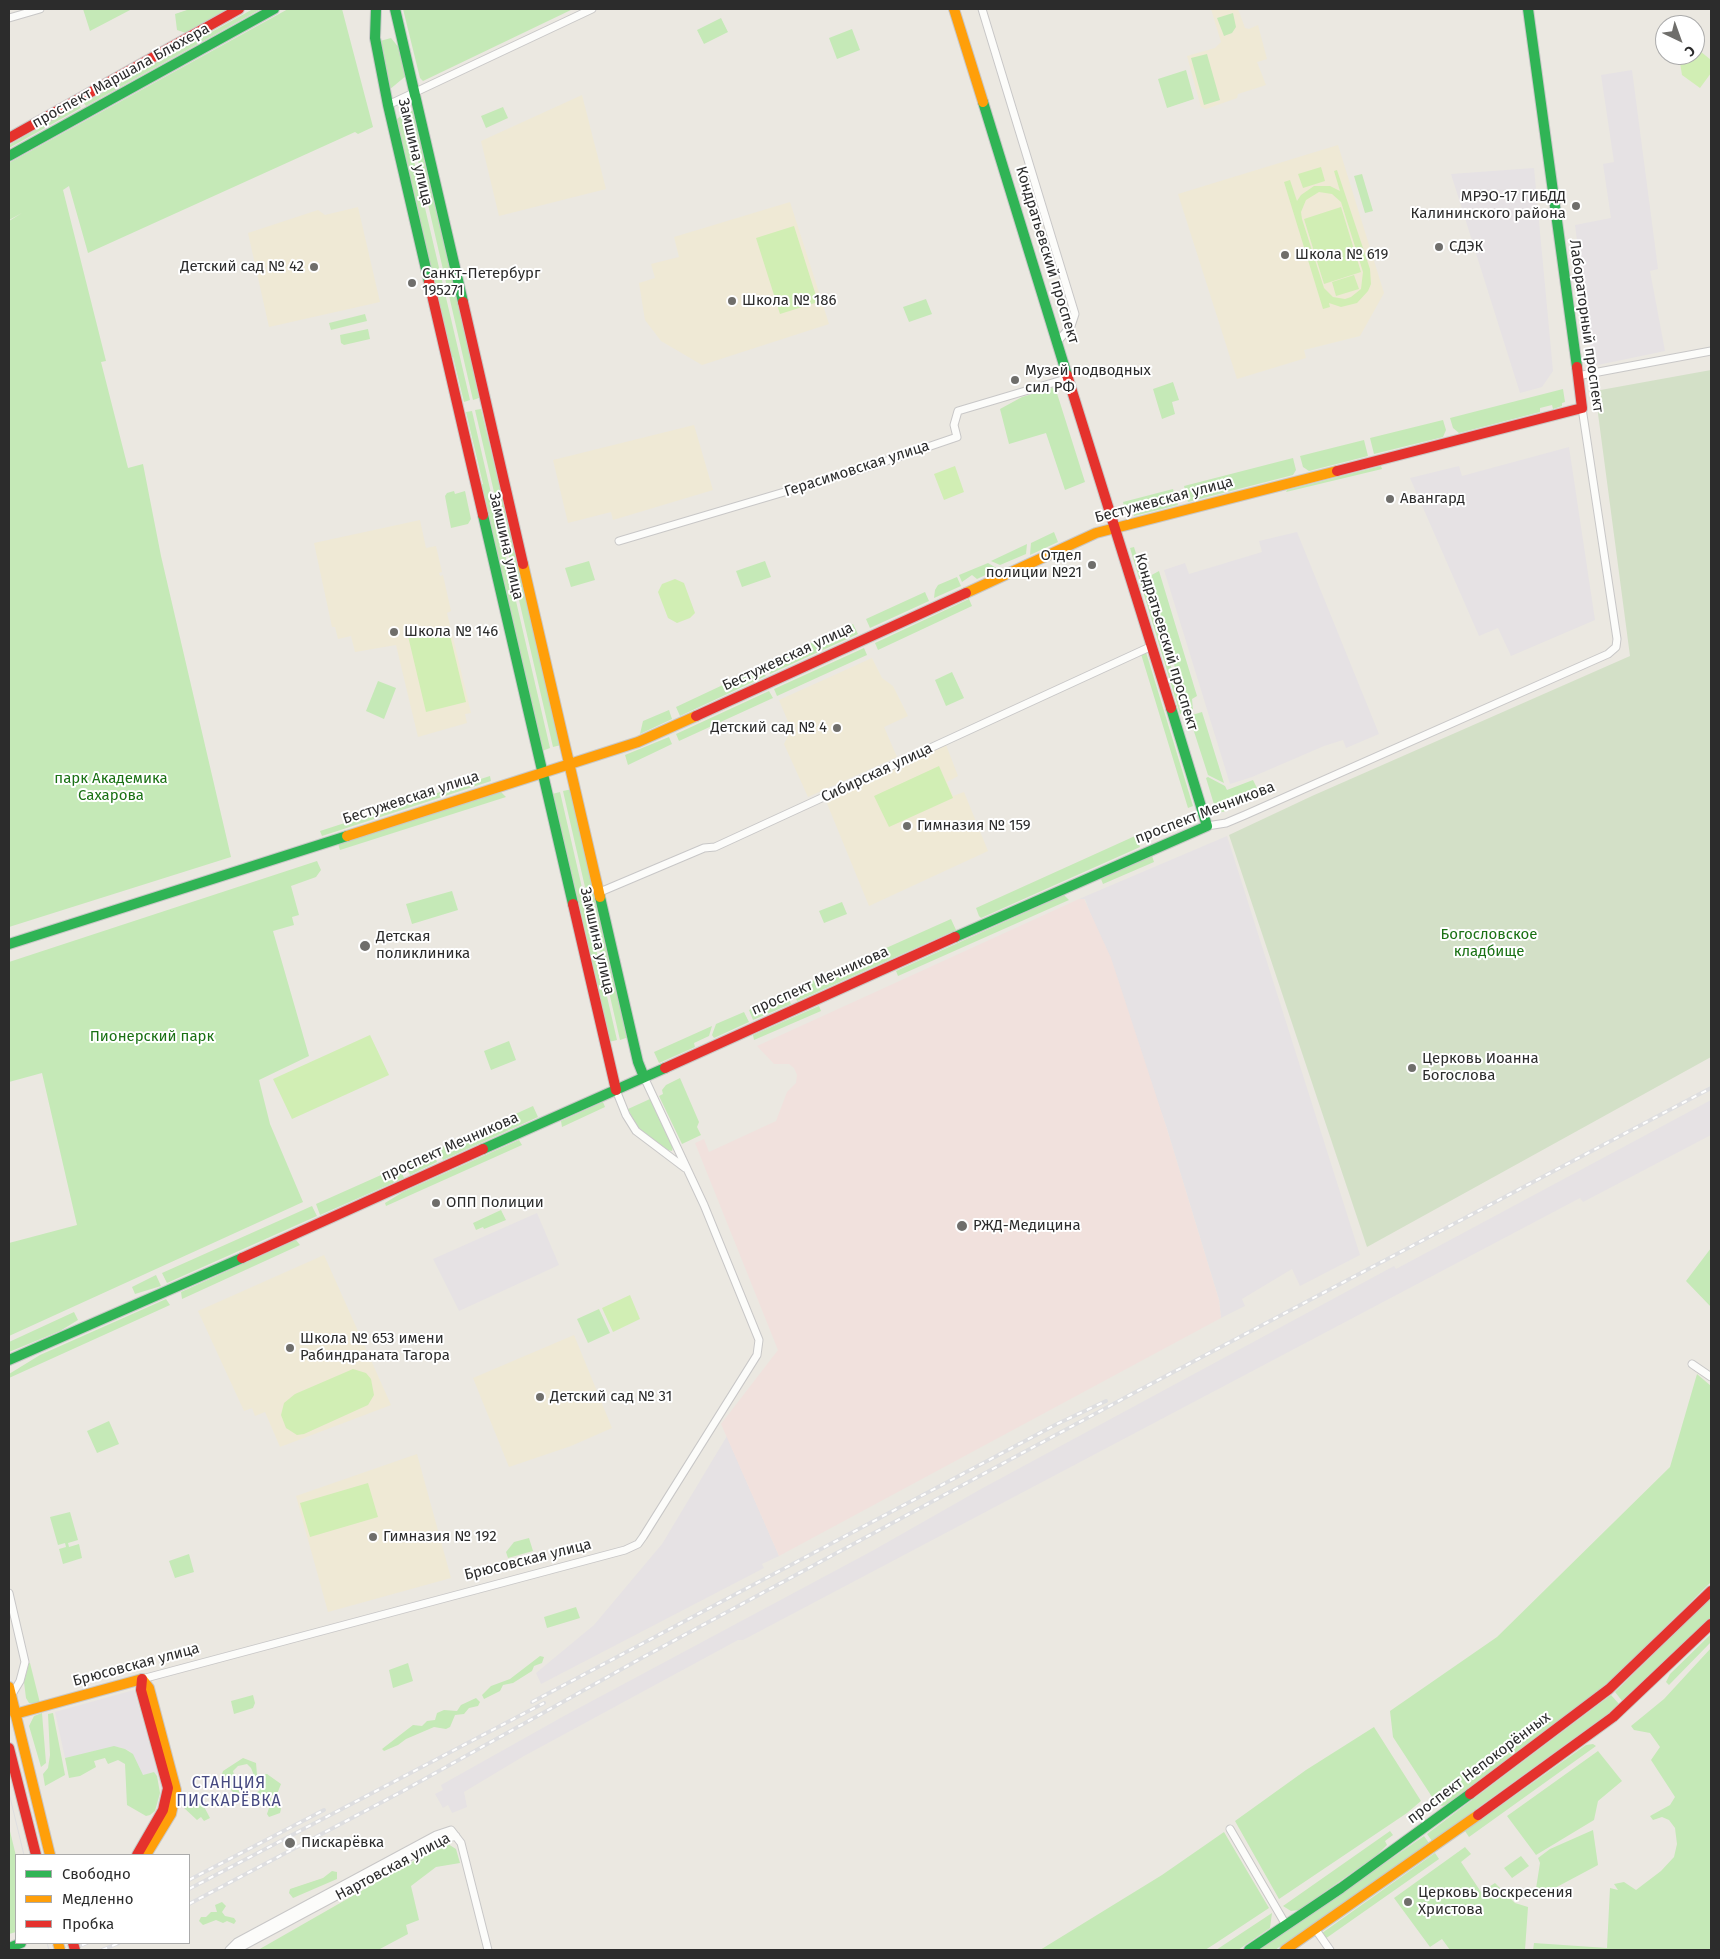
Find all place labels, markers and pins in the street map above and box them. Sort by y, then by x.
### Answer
place label: МРЭО-17 ГИБДД Калининского района [1411,188,1566,223]
marker: МРЭО-17 ГИБДД Калининского района [1570,200,1582,212]
place label: СДЭК [1449,238,1483,256]
marker: СДЭК [1433,241,1445,253]
place label: Школа № 619 [1295,246,1388,264]
marker: Школа № 619 [1279,249,1291,261]
place label: Детский сад № 42 [180,258,304,276]
marker: Детский сад № 42 [308,261,320,273]
place label: Санкт-Петербург 195271 [422,265,540,300]
marker: Санкт-Петербург 195271 [406,277,418,289]
place label: Школа № 186 [742,292,836,310]
marker: Школа № 186 [726,295,738,307]
place label: Музей подводных сил РФ [1025,362,1151,397]
marker: Музей подводных сил РФ [1009,374,1021,386]
place label: Авангард [1400,490,1465,508]
marker: Авангард [1384,493,1396,505]
place label: Отдел полиции №21 [986,547,1082,582]
marker: Отдел полиции №21 [1086,559,1098,571]
place label: Школа № 146 [404,623,498,641]
marker: Школа № 146 [388,626,400,638]
place label: Детский сад № 4 [710,719,827,737]
marker: Детский сад № 4 [831,722,843,734]
place label: Гимназия № 159 [917,817,1031,835]
marker: Гимназия № 159 [901,820,913,832]
place label: Детская поликлиника [376,928,470,963]
marker: Детская поликлиника [358,939,372,953]
place label: Церковь Иоанна Богослова [1422,1050,1539,1085]
marker: Церковь Иоанна Богослова [1406,1062,1418,1074]
place label: ОПП Полиции [446,1194,544,1212]
marker: ОПП Полиции [430,1197,442,1209]
place label: РЖД-Медицина [973,1217,1081,1235]
marker: РЖД-Медицина [955,1219,969,1233]
place label: Школа № 653 имени Рабиндраната Тагора [300,1330,450,1365]
marker: Школа № 653 имени Рабиндраната Тагора [284,1342,296,1354]
place label: Детский сад № 31 [550,1388,672,1406]
marker: Детский сад № 31 [534,1391,546,1403]
place label: Гимназия № 192 [383,1528,497,1546]
marker: Гимназия № 192 [367,1531,379,1543]
place label: Пискарёвка [301,1834,384,1852]
marker: Пискарёвка [283,1836,297,1850]
place label: Церковь Воскресения Христова [1418,1884,1573,1919]
marker: Церковь Воскресения Христова [1402,1896,1414,1908]

